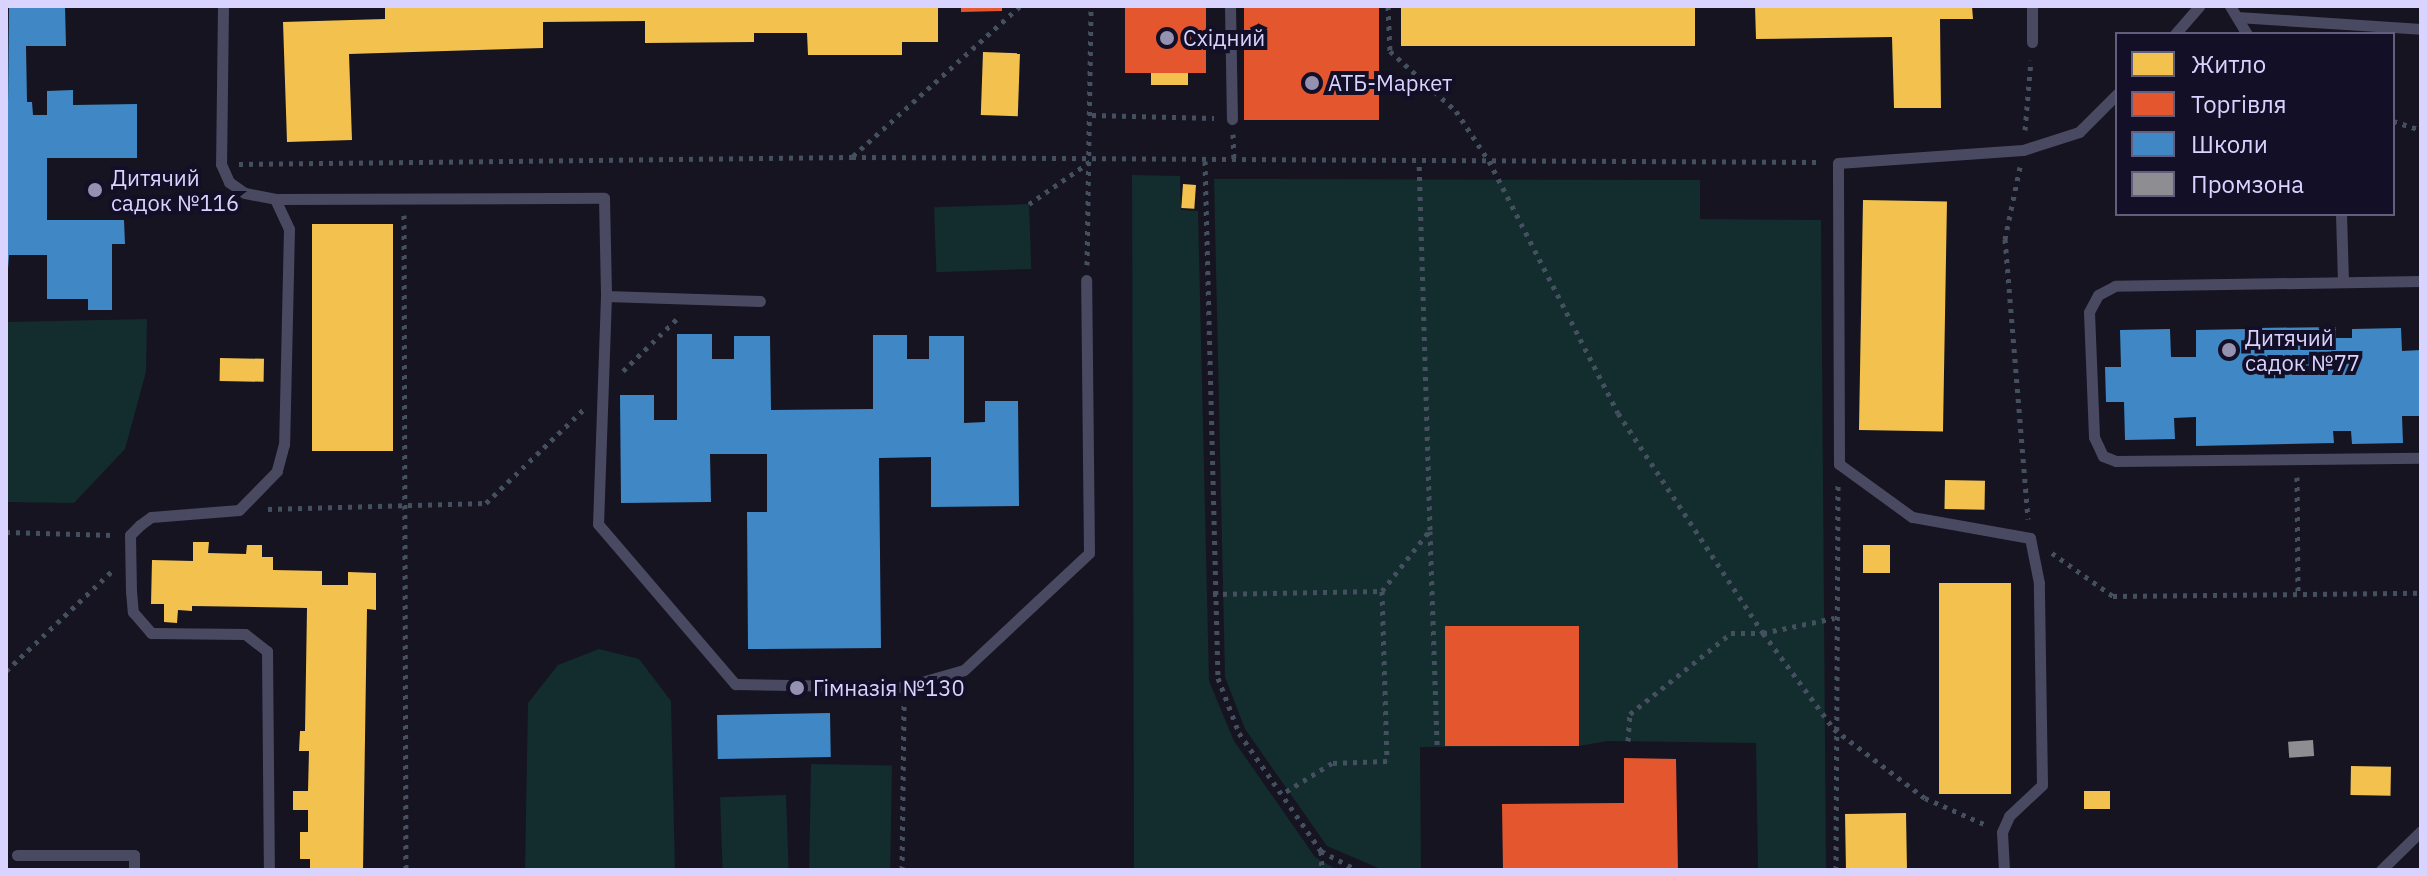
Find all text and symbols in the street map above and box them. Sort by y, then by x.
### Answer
place label: Східний [1183,25,1265,51]
marker: Східний [1158,29,1176,47]
legend [2115,32,2395,216]
text: Житло [2191,48,2266,80]
place label: АТБ-Маркет [1328,70,1452,96]
marker: АТБ-Маркет [1303,74,1321,92]
text: Торгівля [2191,88,2287,120]
text: Школи [2191,128,2268,160]
place label: Дитячий садок №116 [111,164,239,216]
text: Промзона [2191,168,2304,200]
marker: Дитячий садок №116 [86,181,104,199]
place label: Дитячий садок №77 [2245,324,2360,376]
marker: Дитячий садок №77 [2220,341,2238,359]
place label: Гімназія №130 [813,675,965,701]
marker: Гімназія №130 [788,679,806,697]

